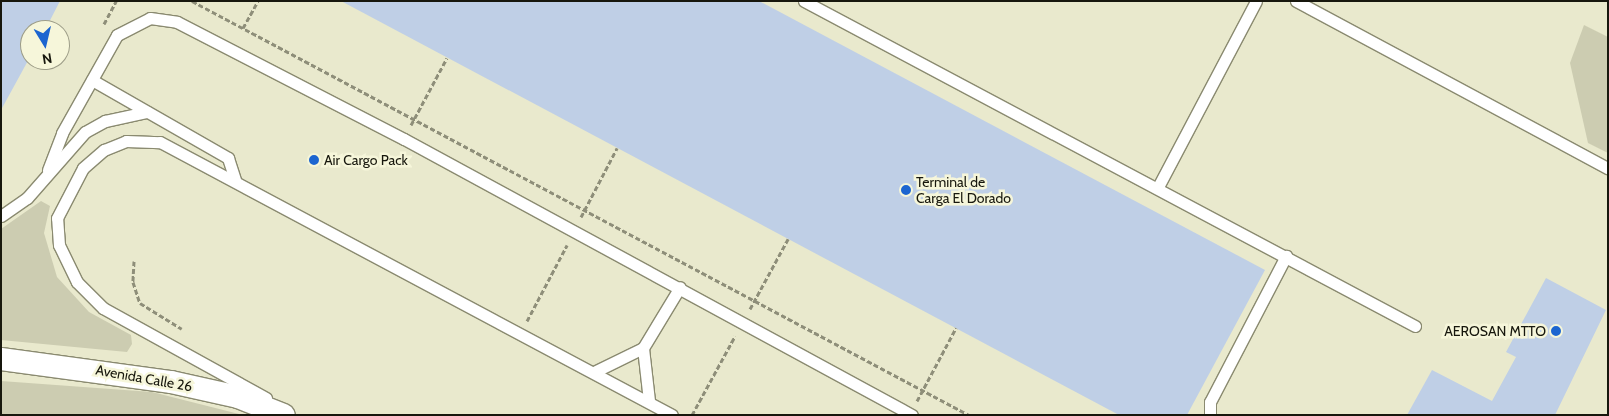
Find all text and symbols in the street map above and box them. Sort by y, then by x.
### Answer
north arrow [20,20,70,70]
text: N [41,49,53,68]
place label: Air Cargo Pack [324,152,408,168]
marker: Air Cargo Pack [308,154,320,166]
place label: Terminal de Carga El Dorado [916,174,1011,206]
marker: Terminal de Carga El Dorado [900,184,912,196]
place label: AEROSAN MTTO [1444,323,1546,339]
marker: AEROSAN MTTO [1550,325,1562,337]
street label: Avenida Calle 26 [94,361,194,395]

